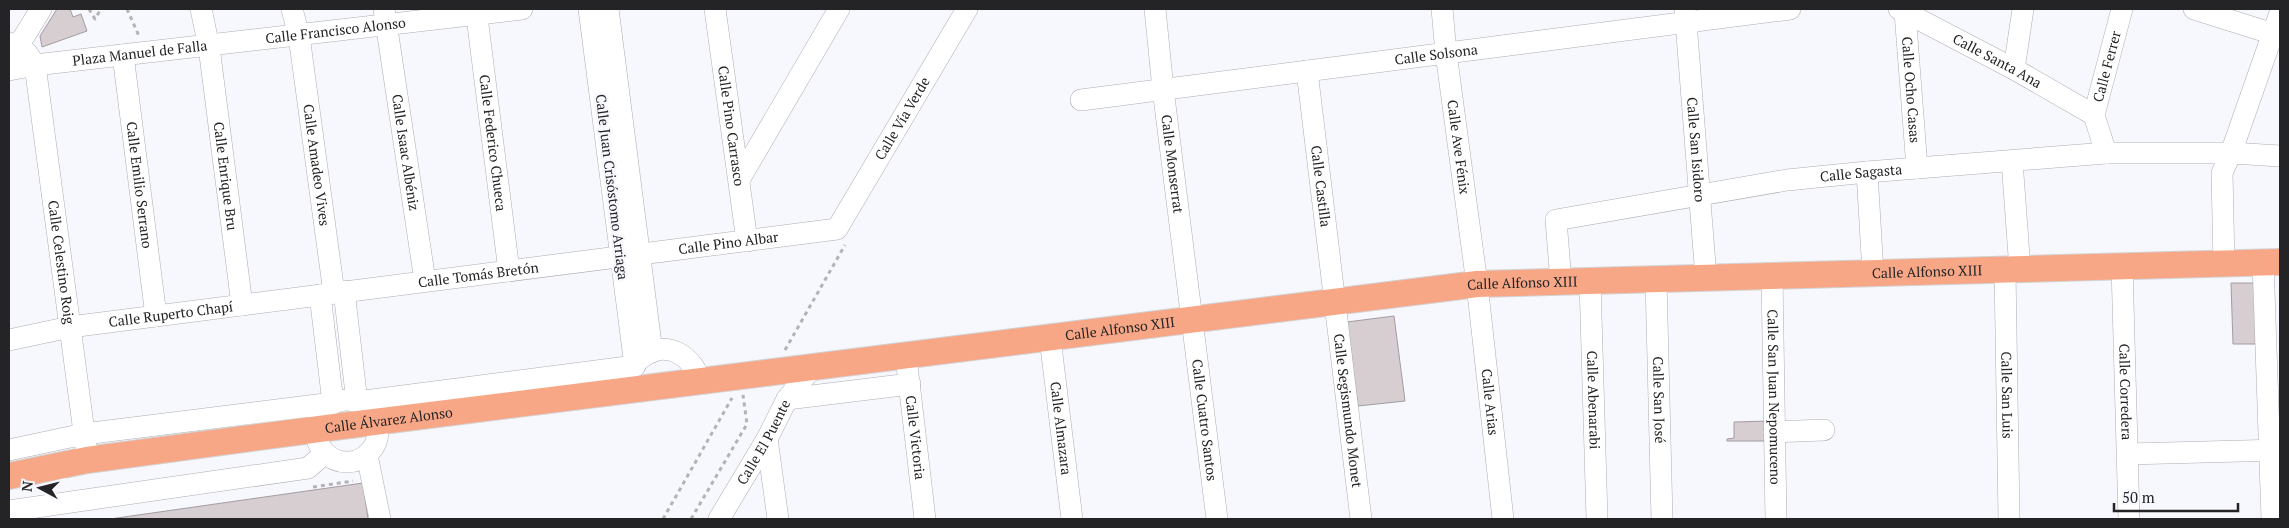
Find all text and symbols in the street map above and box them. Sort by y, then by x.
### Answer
street label: Calle Francisco Alonso [264,12,407,47]
street label: Calle Ferrer [2088,28,2125,104]
street label: Calle Santa Ana [1950,29,2045,92]
street label: Plaza Manuel de Falla [71,35,208,70]
street label: Calle Ocho Casas [1898,36,1925,144]
street label: Calle Solsona [1393,39,1479,69]
street label: Calle Pino Carrasco [714,65,749,187]
street label: Calle Federico Chueca [475,73,511,212]
street label: Calle Vía Verde [870,73,934,163]
street label: Calle Isaac Albéniz [388,93,424,212]
street label: Calle Juan Crisóstomo Arriaga [592,93,633,281]
street label: Calle San Isidoro [1683,96,1710,203]
street label: Calle Ave Fénix [1443,99,1475,196]
street label: Calle Amadeo Vives [299,103,335,227]
street label: Calle Monserrat [1157,113,1189,215]
street label: Calle Emilio Serrano [123,120,157,250]
street label: Calle Enrique Bru [210,121,242,231]
street label: Calle Castilla [1307,144,1336,228]
street label: Calle Sagasta [1819,159,1903,186]
street label: Calle Celestino Roig [44,199,80,326]
street label: Calle Pino Albar [677,227,780,258]
street label: Calle Tomás Bretón [417,257,540,291]
street label: Calle Alfonso XIII [1872,260,1983,282]
street label: Calle Alfonso XIII [1466,271,1578,294]
street label: Calle Ruperto Chapí [107,296,235,331]
street label: Calle San Juan Nepomuceno [1764,309,1785,485]
street label: Calle Alfonso XIII [1064,312,1176,344]
street label: Calle Segismundo Monet [1330,332,1367,489]
street label: Calle Corredera [2115,343,2137,440]
street label: Calle Abenarabi [1583,350,1605,450]
street label: Calle San Luis [1997,351,2018,439]
street label: Calle San José [1649,356,1670,444]
street label: Calle Cuatro Santos [1188,358,1222,482]
street label: Calle Arias [1477,368,1504,436]
street label: Calle Almazara [1046,380,1077,476]
street label: Calle Victoria [902,394,930,480]
street label: Calle El Puente [732,396,794,488]
street label: Calle Álvarez Alonso [324,402,454,437]
north arrow [15,463,65,513]
text: N [17,480,37,493]
scale bar [2114,480,2238,512]
text: 50 m [2122,487,2155,507]

